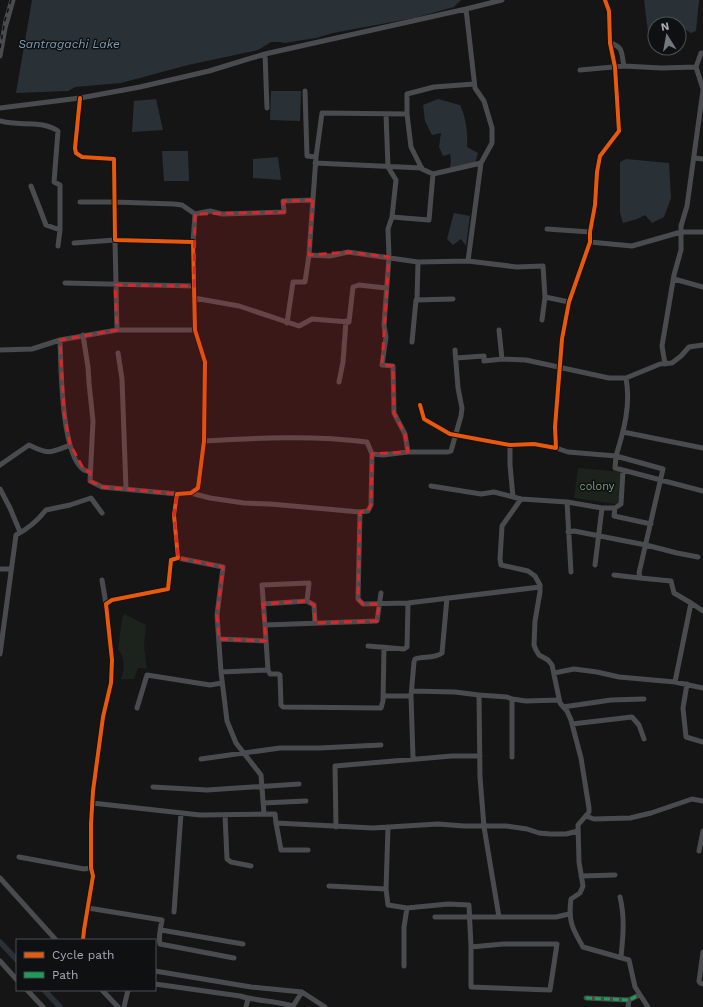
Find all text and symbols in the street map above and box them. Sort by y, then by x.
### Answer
north arrow [647,16,687,56]
text: N [660,20,670,34]
water label: Santragachi Lake [18,37,120,51]
park label: colony [579,480,615,493]
legend [16,939,156,991]
text: Cycle path [52,948,114,962]
text: Path [52,968,78,982]

